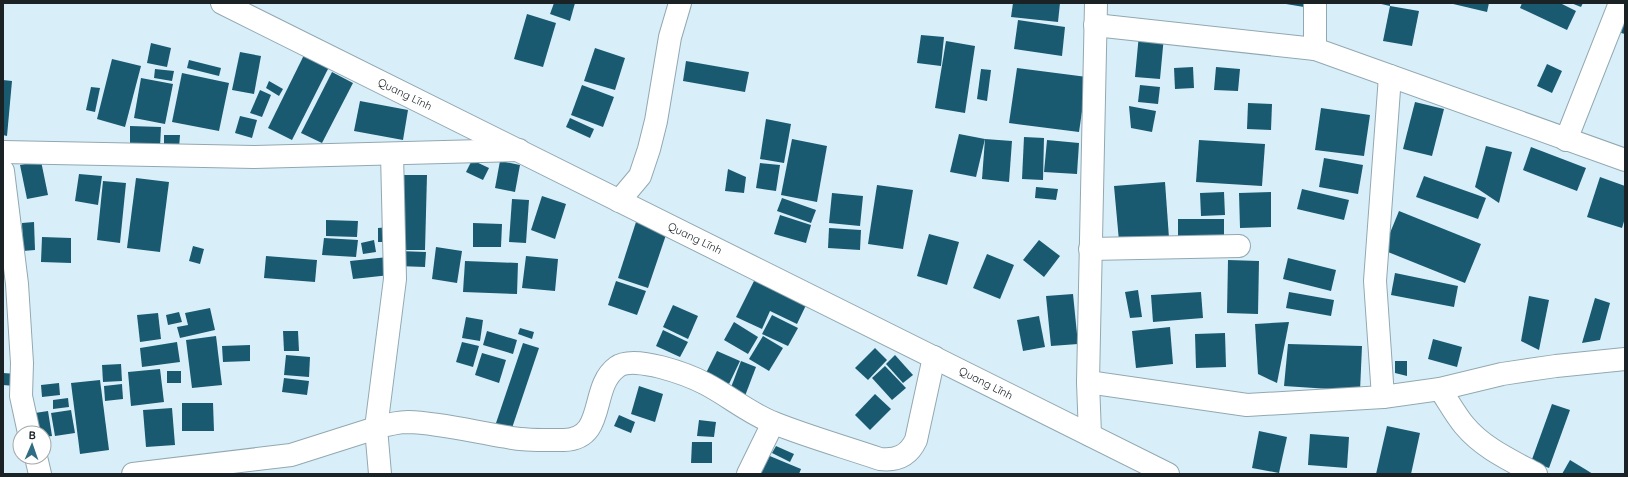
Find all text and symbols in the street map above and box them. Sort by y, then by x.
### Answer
street label: Quang Lĩnh [376,75,434,113]
street label: Quang Lĩnh [666,219,724,257]
street label: Quang Lĩnh [957,363,1015,403]
north arrow [12,425,52,465]
text: B [28,428,36,442]

